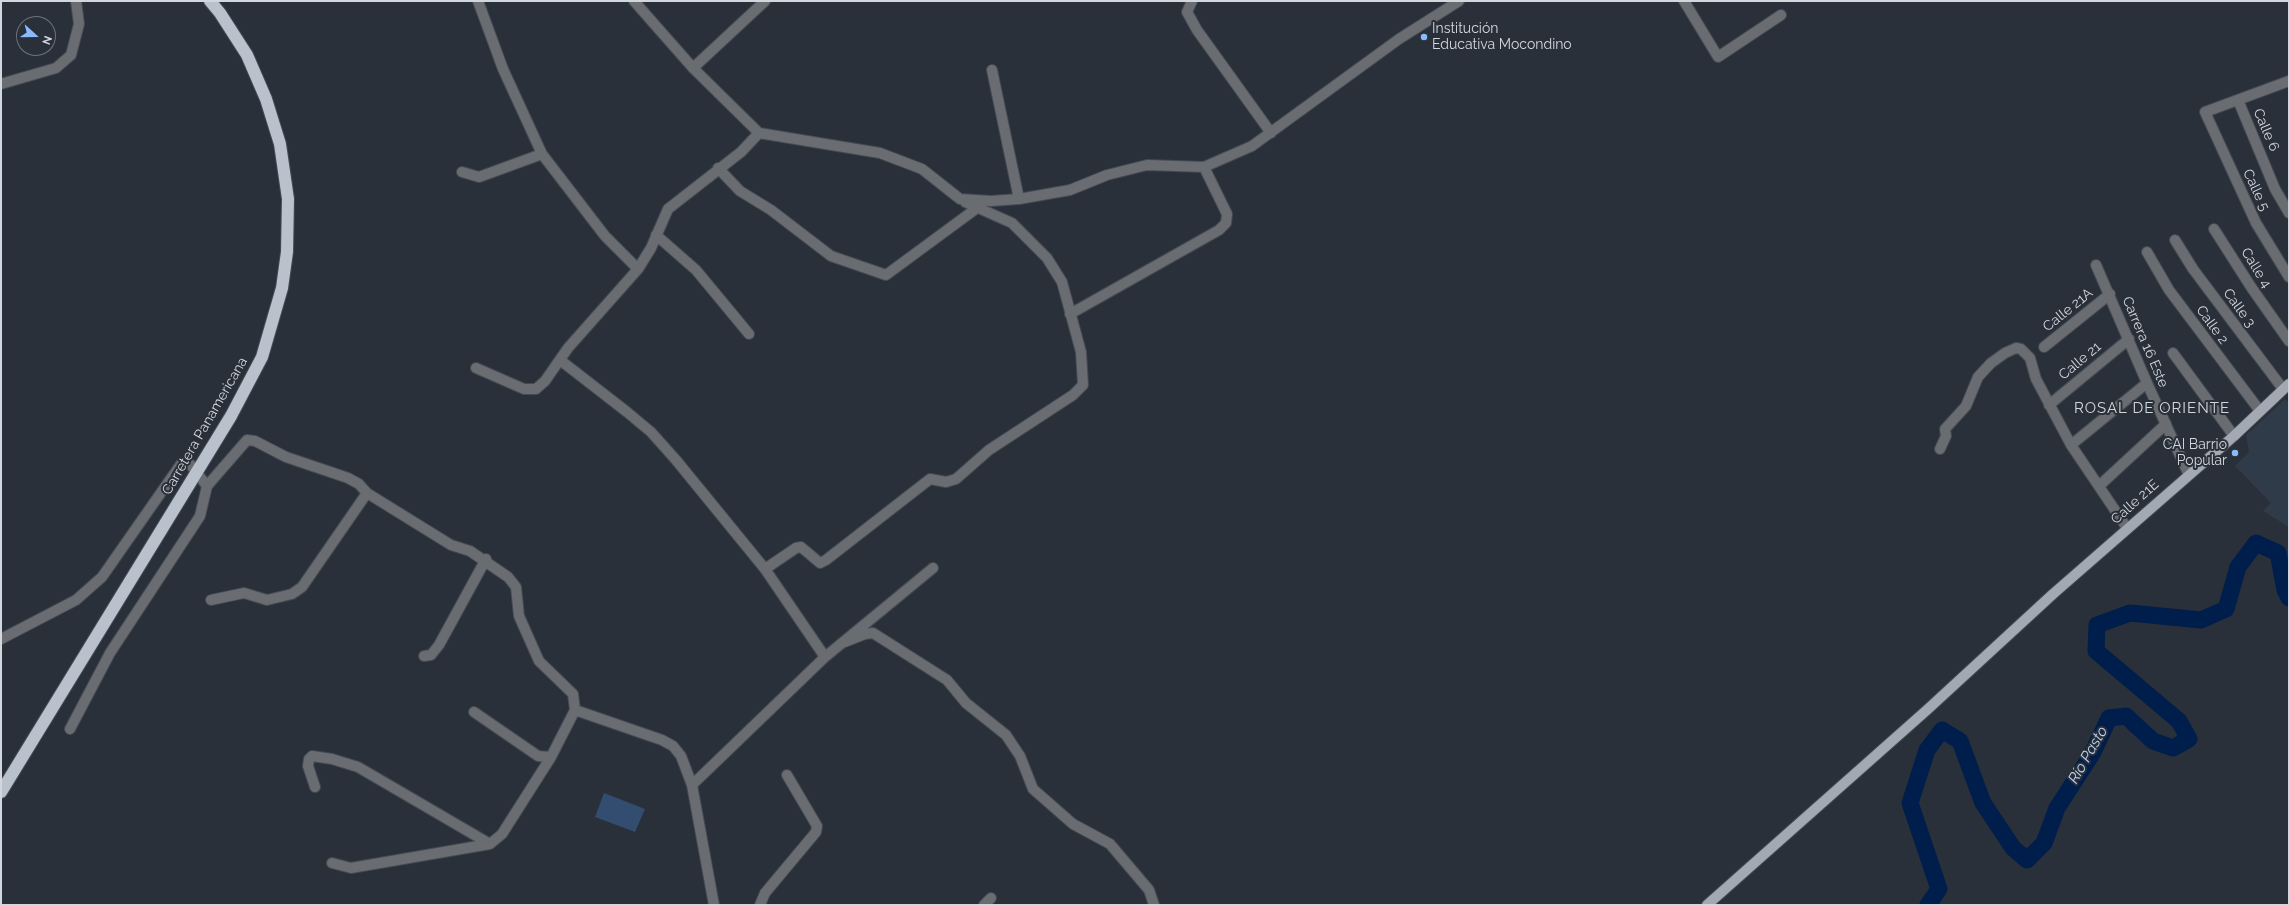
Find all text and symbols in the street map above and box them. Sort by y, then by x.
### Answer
north arrow [16,16,56,56]
place label: Institución Educativa Mocondino [1432,21,1572,54]
marker: Institución Educativa Mocondino [1419,32,1429,42]
text: N [39,34,54,46]
street label: Calle 6 [2249,106,2283,154]
street label: Calle 5 [2239,166,2273,214]
street label: Calle 4 [2237,245,2275,291]
street label: Calle 21A [2040,285,2096,335]
street label: Calle 3 [2219,285,2259,331]
street label: Carrera 16 Este [2118,294,2172,390]
street label: Calle 2 [2192,302,2232,348]
street label: Calle 21 [2055,339,2105,383]
street label: Carretera Panamericana [159,354,251,498]
district label: ROSAL DE ORIENTE [2074,399,2230,417]
place label: CAI Barrio Popular [2163,437,2227,470]
marker: CAI Barrio Popular [2230,448,2240,458]
street label: Calle 21E [2108,476,2162,528]
water label: Río Pasto [2064,723,2112,787]

